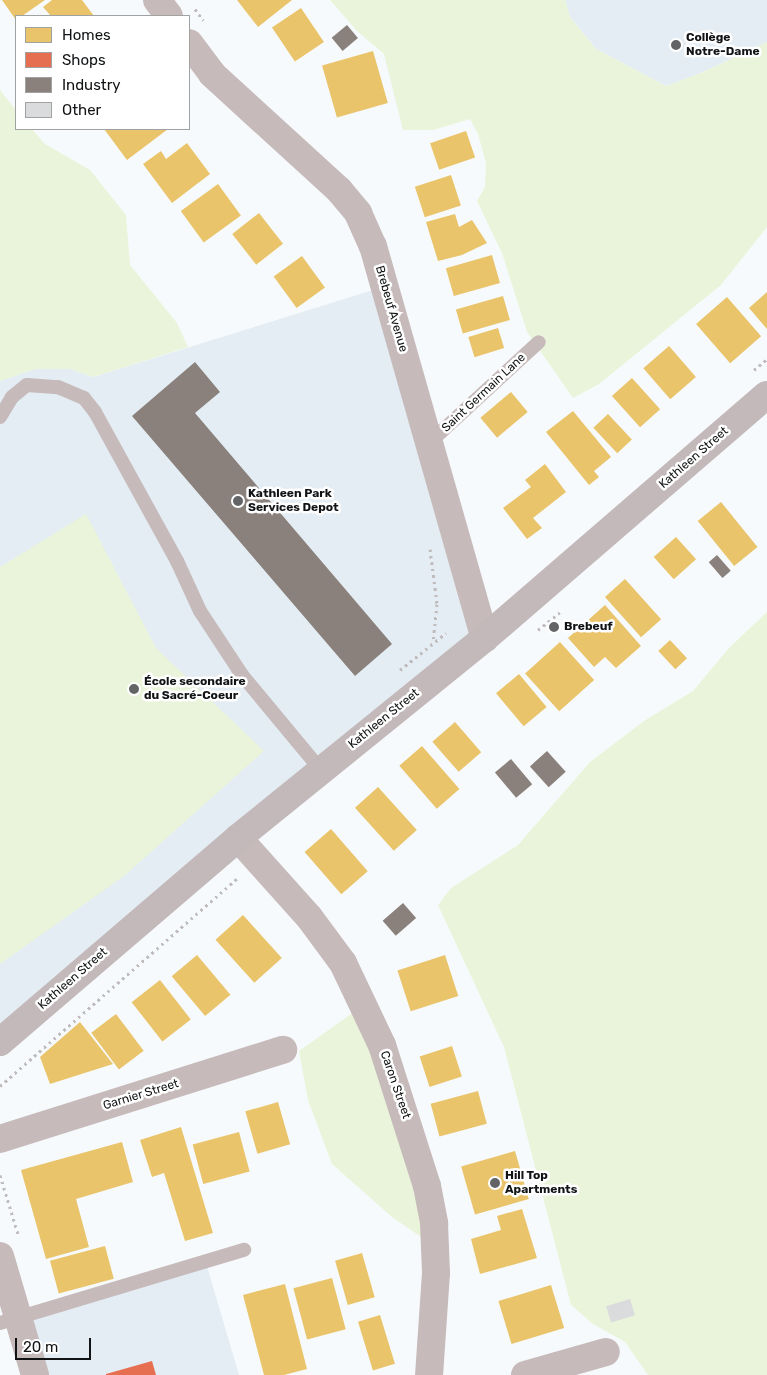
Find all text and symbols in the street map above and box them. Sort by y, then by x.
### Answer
legend [15,15,190,130]
text: Homes [62,26,111,44]
place label: Collège Notre-Dame [686,31,760,59]
marker: Collège Notre-Dame [670,39,682,51]
text: Shops [62,51,106,69]
text: Industry [62,76,121,94]
text: Other [62,101,101,119]
street label: Brebeuf Avenue [372,264,410,354]
street label: Saint Germain Lane [439,351,529,435]
street label: Kathleen Street [656,424,732,492]
place label: Kathleen Park Services Depot [248,487,339,515]
marker: Kathleen Park Services Depot [232,495,244,507]
place label: Brebeuf [564,620,613,634]
marker: Brebeuf [548,621,560,633]
place label: École secondaire du Sacré-Coeur [144,675,246,703]
marker: École secondaire du Sacré-Coeur [128,683,140,695]
street label: Kathleen Street [346,686,422,752]
street label: Kathleen Street [35,945,111,1013]
street label: Caron Street [377,1049,413,1121]
street label: Garnier Street [101,1077,181,1113]
place label: Hill Top Apartments [505,1169,577,1197]
marker: Hill Top Apartments [489,1177,501,1189]
scale bar [18,1328,94,1360]
text: 20 m [23,1338,58,1356]

